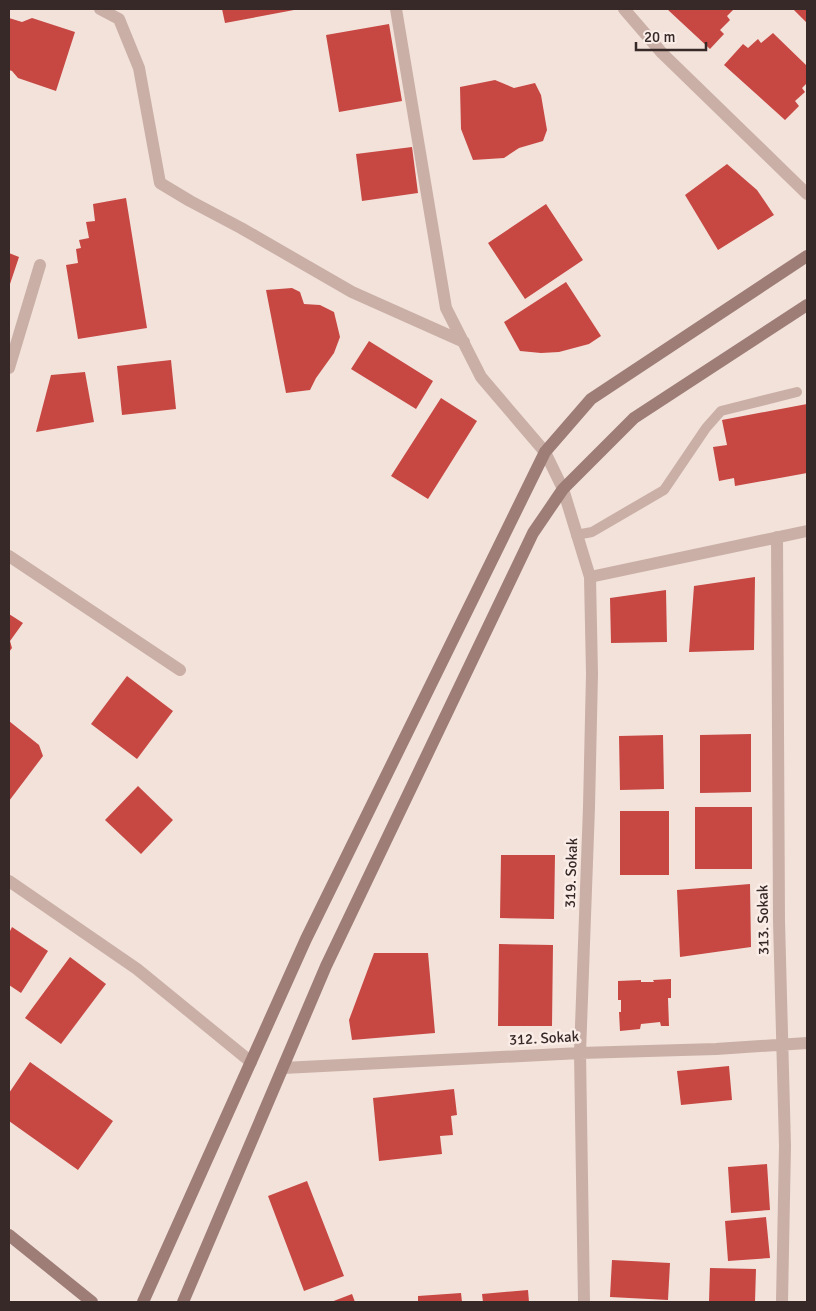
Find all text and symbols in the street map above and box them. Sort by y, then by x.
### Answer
scale bar [636,20,706,52]
text: 20 m [644,28,675,46]
street label: 319. Sokak [561,837,581,908]
street label: 313. Sokak [753,884,773,955]
street label: 312. Sokak [508,1027,580,1049]

